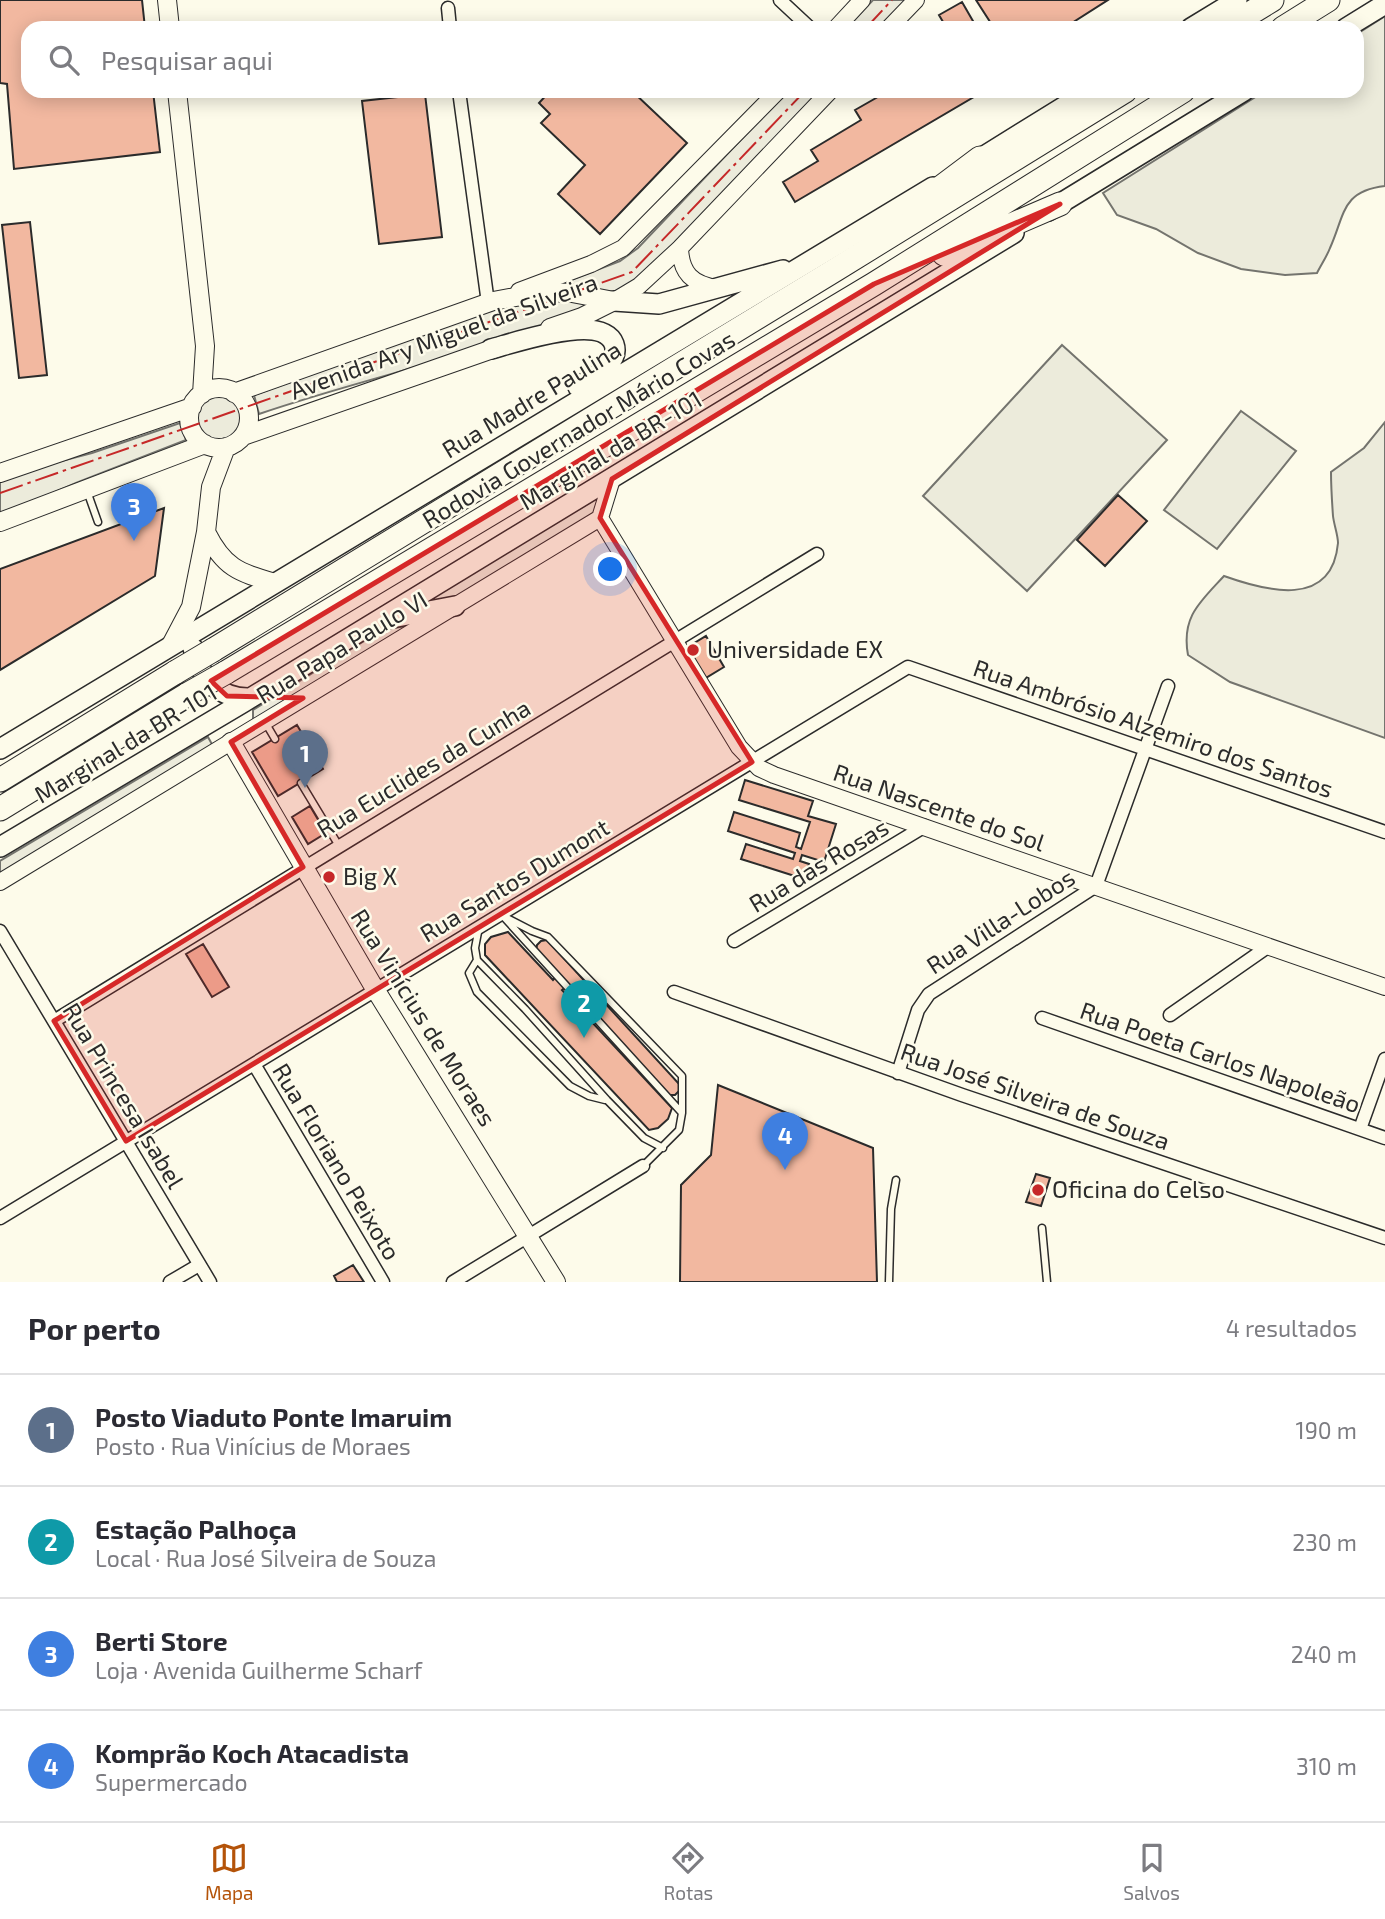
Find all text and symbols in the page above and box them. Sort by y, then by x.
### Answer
search box [21,21,1364,98]
icon: search [45,41,83,79]
text: Pesquisar aqui [101,44,273,75]
street label: Avenida Ary Miguel da Silveira [286,266,601,405]
street label: Rodovia Governador Mário Covas [417,324,740,534]
street label: Rua Madre Paulina [436,334,626,464]
street label: Marginal da BR-101 [514,384,707,516]
pin: 3 [111,483,157,541]
your location [593,552,627,586]
street label: Rua Papa Paulo VI [251,584,432,709]
place label: Universidade EX [707,634,883,663]
marker: Universidade EX [685,642,701,658]
street label: Rua Ambrósio Alzemiro dos Santos [970,652,1337,803]
street label: Marginal da BR-101 [29,677,222,809]
street label: Rua Euclides da Cunha [311,692,535,843]
pin: 1 [282,730,328,788]
street label: Rua Nascente do Sol [830,757,1049,856]
street label: Rua Santos Dumont [414,812,614,948]
street label: Rua das Rosas [743,812,893,918]
place label: Big X [343,861,398,890]
street label: Rua Villa-Lobos [921,862,1080,979]
marker: Big X [321,869,337,885]
street label: Rua Vinícius de Moraes [346,903,503,1131]
pin: 2 [561,980,607,1038]
street label: Rua Poeta Carlos Napoleão [1077,995,1364,1118]
street label: Rua Princesa Isabel [57,997,191,1193]
street label: Rua José Silveira de Souza [897,1036,1174,1155]
street label: Rua Floriano Peixoto [267,1058,407,1265]
pin: 4 [762,1112,808,1170]
place label: Oficina do Celso [1052,1174,1225,1203]
marker: Oficina do Celso [1030,1182,1046,1198]
text: Por perto [28,1310,161,1346]
text: 4 resultados [1226,1314,1357,1342]
text: Posto Viaduto Ponte Imaruim [95,1401,452,1432]
text: 1 [46,1416,56,1444]
text: 190 m [1296,1416,1357,1444]
text: Posto · Rua Vinícius de Moraes [95,1432,411,1460]
text: Estação Palhoça [95,1513,297,1544]
text: 2 [44,1528,58,1556]
text: 230 m [1292,1528,1357,1556]
text: Local · Rua José Silveira de Souza [95,1544,436,1572]
text: Berti Store [95,1625,228,1656]
text: 3 [44,1640,58,1668]
text: 240 m [1291,1640,1357,1668]
text: Loja · Avenida Guilherme Scharf [95,1656,422,1684]
text: Komprão Koch Atacadista [95,1737,409,1768]
text: 4 [44,1752,58,1780]
text: 310 m [1296,1752,1357,1780]
text: Supermercado [95,1768,247,1796]
tab: Mapa [205,1839,254,1904]
tab: Rotas [664,1839,713,1904]
tab: Salvos [1123,1839,1180,1904]

